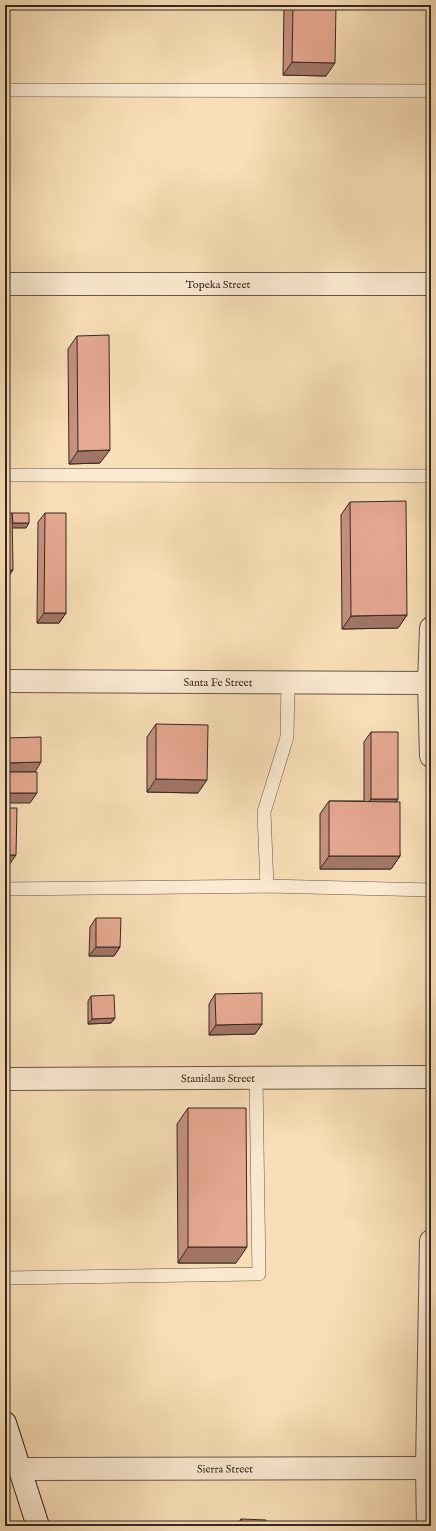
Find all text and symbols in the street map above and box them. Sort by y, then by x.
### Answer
street label: Topeka Street [186,278,250,292]
street label: Santa Fe Street [183,676,253,690]
street label: Stanislaus Street [181,1072,255,1086]
street label: Sierra Street [197,1462,253,1477]

